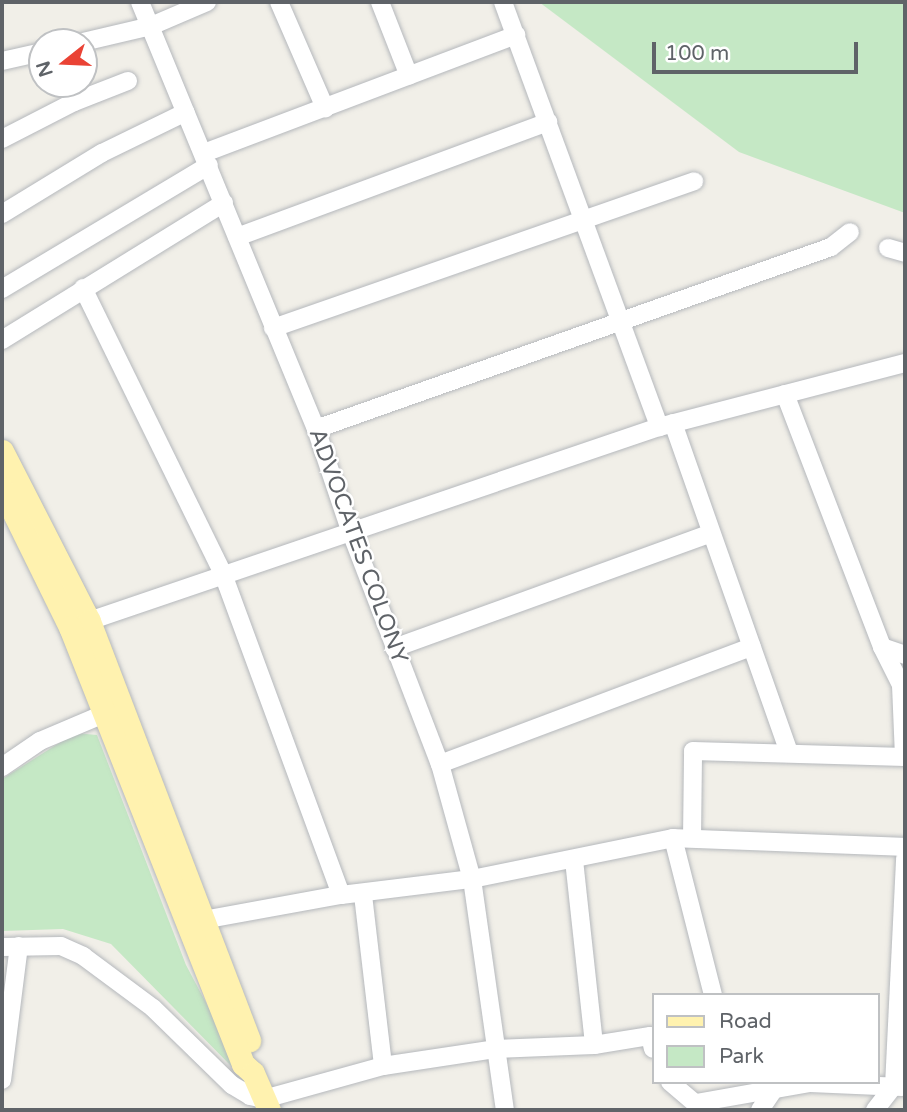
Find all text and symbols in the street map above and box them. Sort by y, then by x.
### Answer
north arrow [28,28,98,98]
scale bar [655,28,862,72]
text: 100 m [665,41,729,66]
text: N [32,58,58,80]
street label: ADVOCATES COLONY [303,425,413,667]
legend [652,993,879,1084]
text: Road [719,1009,772,1034]
text: Park [719,1044,764,1069]

